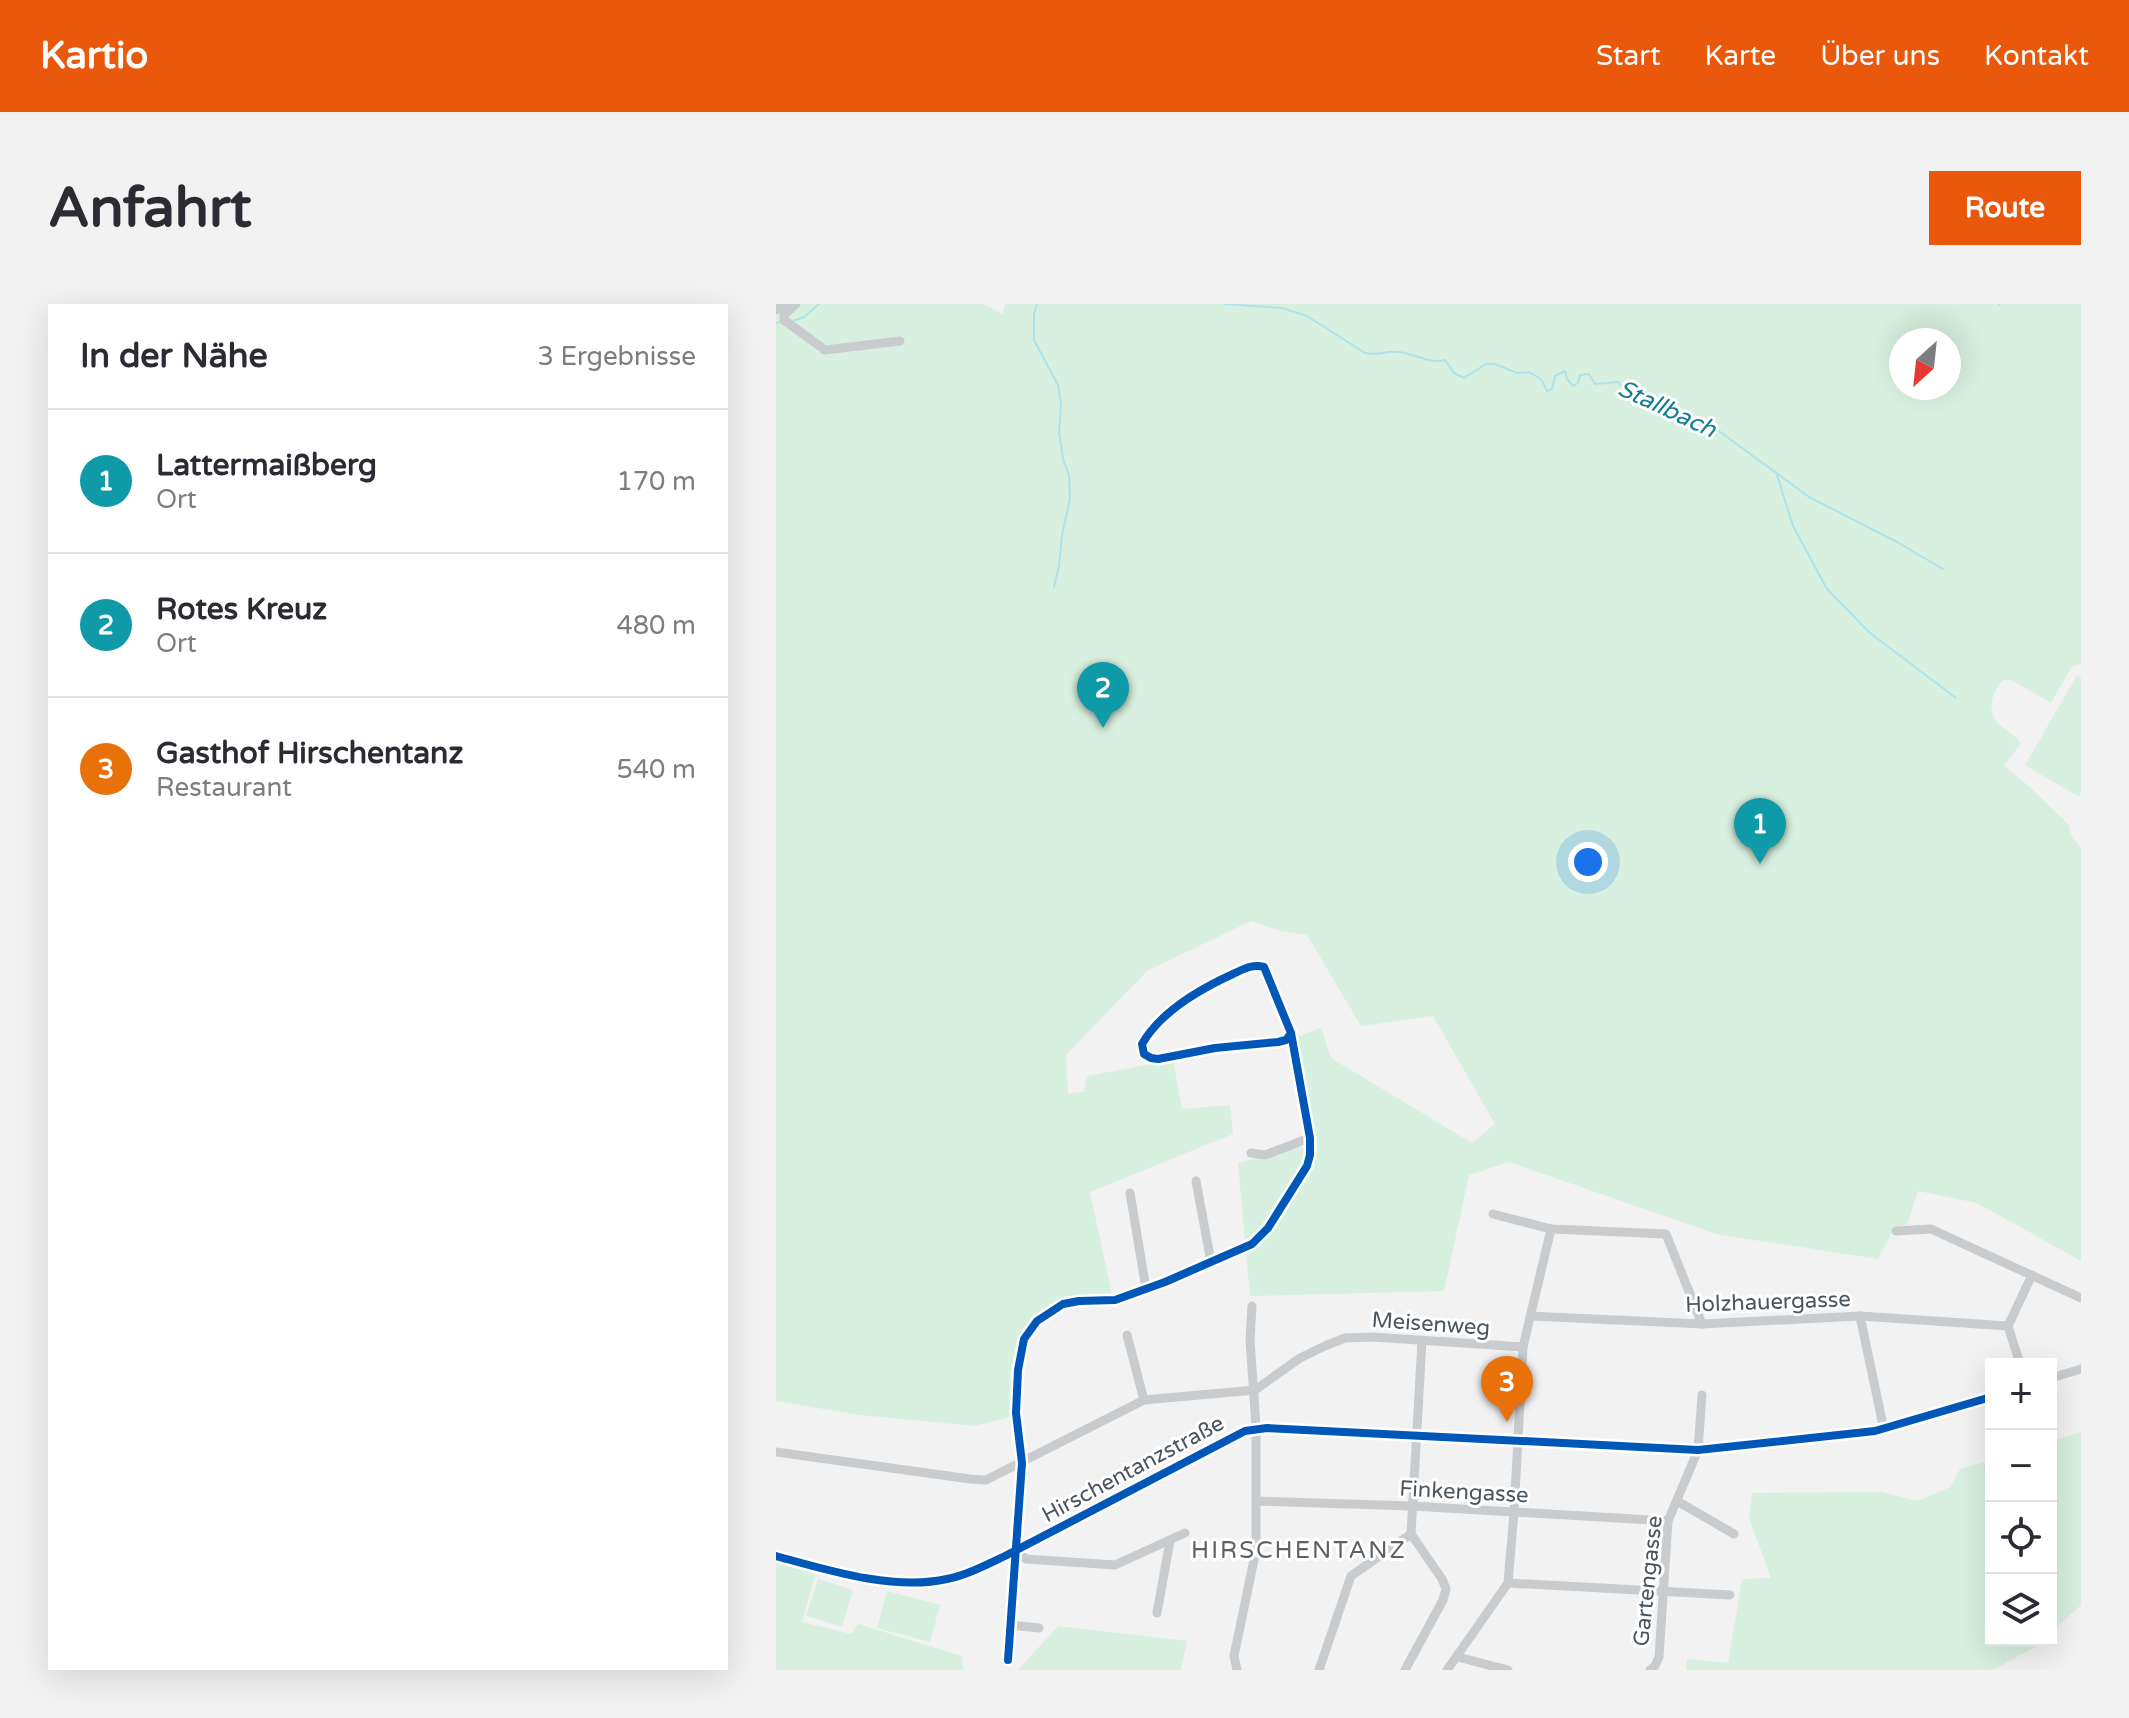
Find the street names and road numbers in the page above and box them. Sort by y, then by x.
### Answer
street label: Holzhauergasse [1685,1286,1851,1318]
street label: Meisenweg [1371,1307,1491,1341]
street label: Hirschentanzstraße [1038,1410,1228,1528]
street label: Finkengasse [1399,1476,1529,1508]
street label: Gartengasse [1628,1514,1668,1648]

